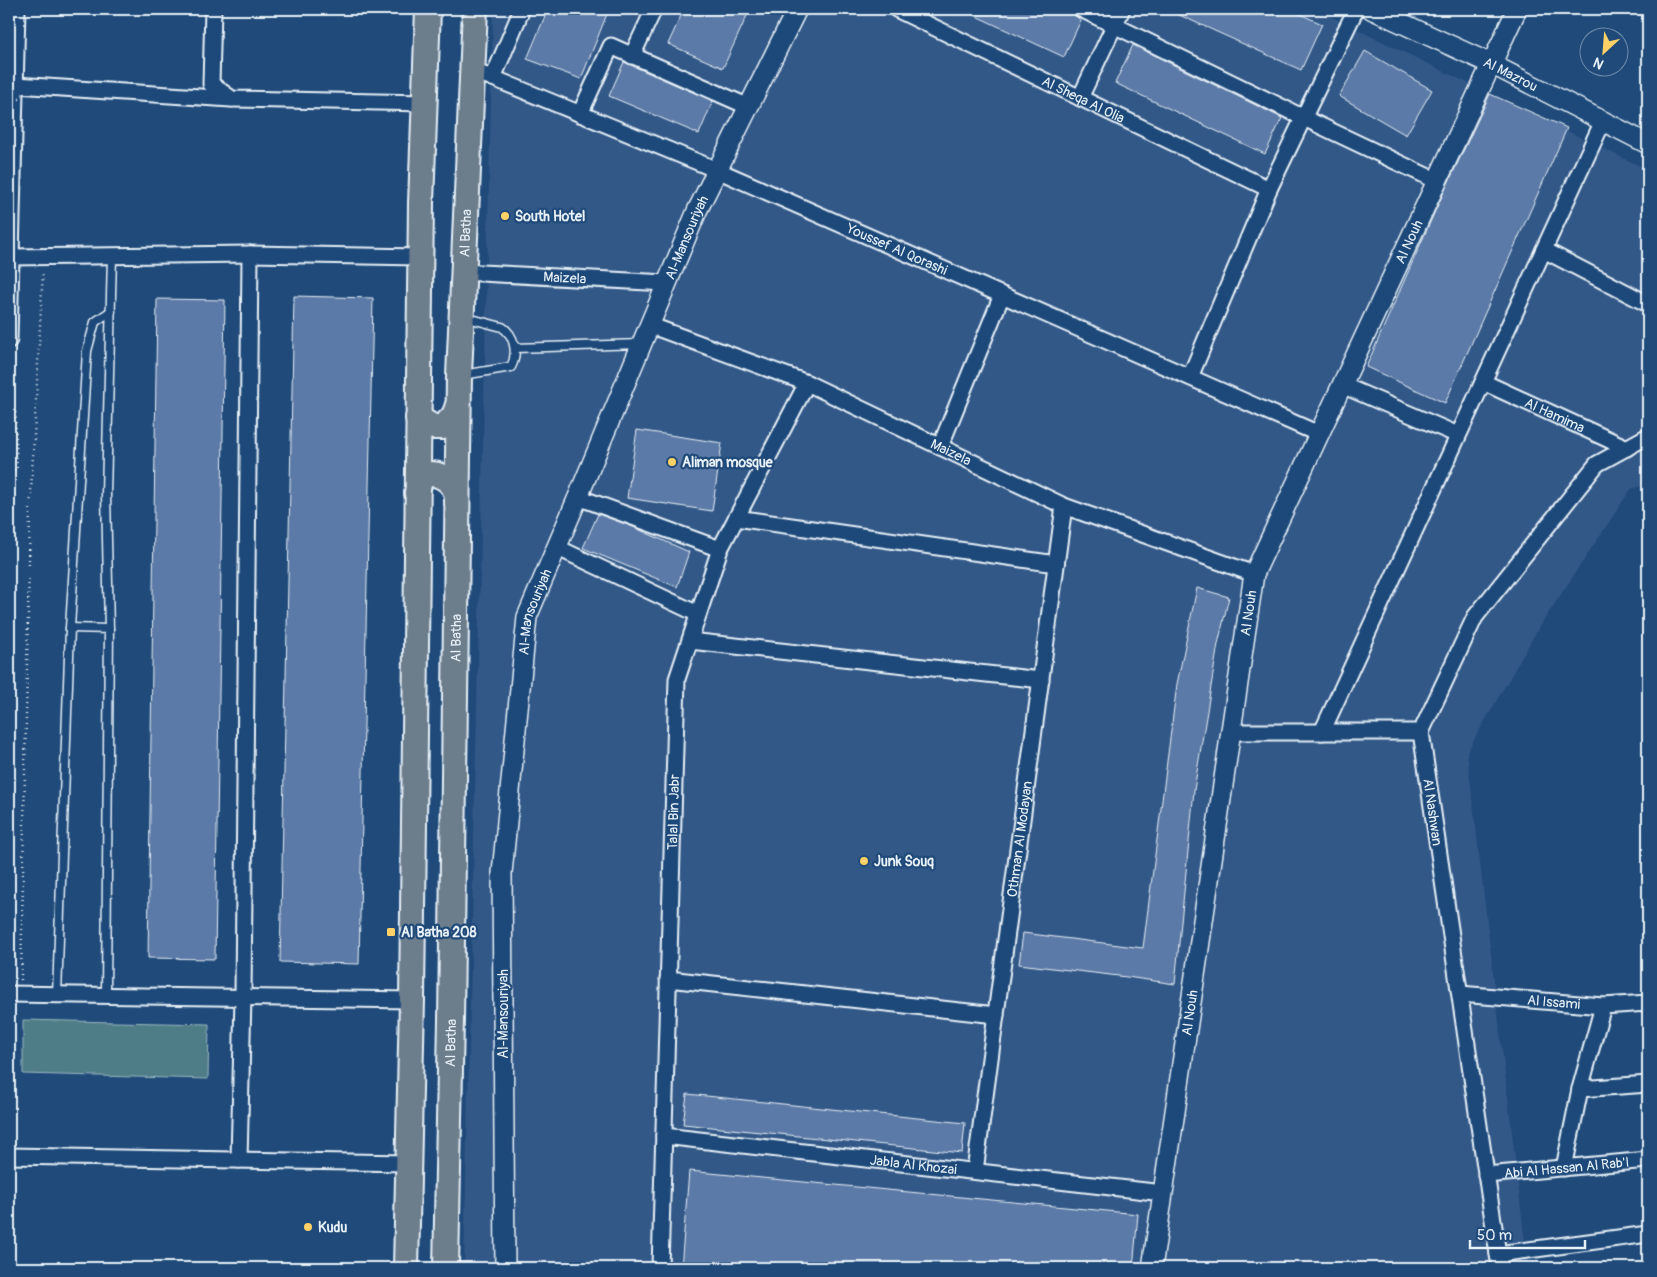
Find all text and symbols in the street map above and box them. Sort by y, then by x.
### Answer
north arrow [1580,28,1630,78]
street label: Al Mazrou [1481,54,1540,95]
text: N [1591,54,1607,73]
street label: Al Sheqa Al Olia [1039,73,1127,127]
street label: Al-Mansouriyah [661,193,712,282]
place label: South Hotel [515,208,585,225]
street label: Al Batha [456,209,475,258]
marker: South Hotel [499,210,511,222]
street label: Al Nouh [1392,217,1427,266]
street label: Youssef Al Qorashi [843,220,950,279]
street label: Maizela [543,268,587,288]
street label: Al Hamima [1522,394,1587,437]
street label: Maizela [928,435,974,469]
place label: Aliman mosque [682,454,774,471]
marker: Aliman mosque [666,456,678,468]
street label: Al-Mansouriyah [515,566,555,656]
street label: Al Nouh [1237,589,1261,637]
street label: Al Batha [447,614,465,662]
street label: Talal Bin Jabr [664,774,683,850]
street label: Al Nashwan [1419,777,1446,847]
street label: Othman Al Modayan [1004,780,1036,898]
place label: Junk Souq [874,853,934,870]
marker: Junk Souq [858,855,870,867]
place label: Al Batha 208 [401,924,477,941]
marker: Al Batha 208 [385,926,397,938]
street label: Al-Mansouriyah [495,969,512,1059]
street label: Al Nouh [1178,989,1202,1037]
street label: Al Issami [1526,992,1581,1013]
street label: Al Batha [442,1019,460,1067]
street label: Jabla Al Khozai [869,1152,958,1178]
street label: Abi Al Hassan Al Rab'I [1503,1154,1630,1182]
scale bar [1470,1217,1584,1249]
place label: Kudu [318,1219,347,1236]
marker: Kudu [302,1221,314,1233]
text: 50 m [1477,1226,1512,1245]

